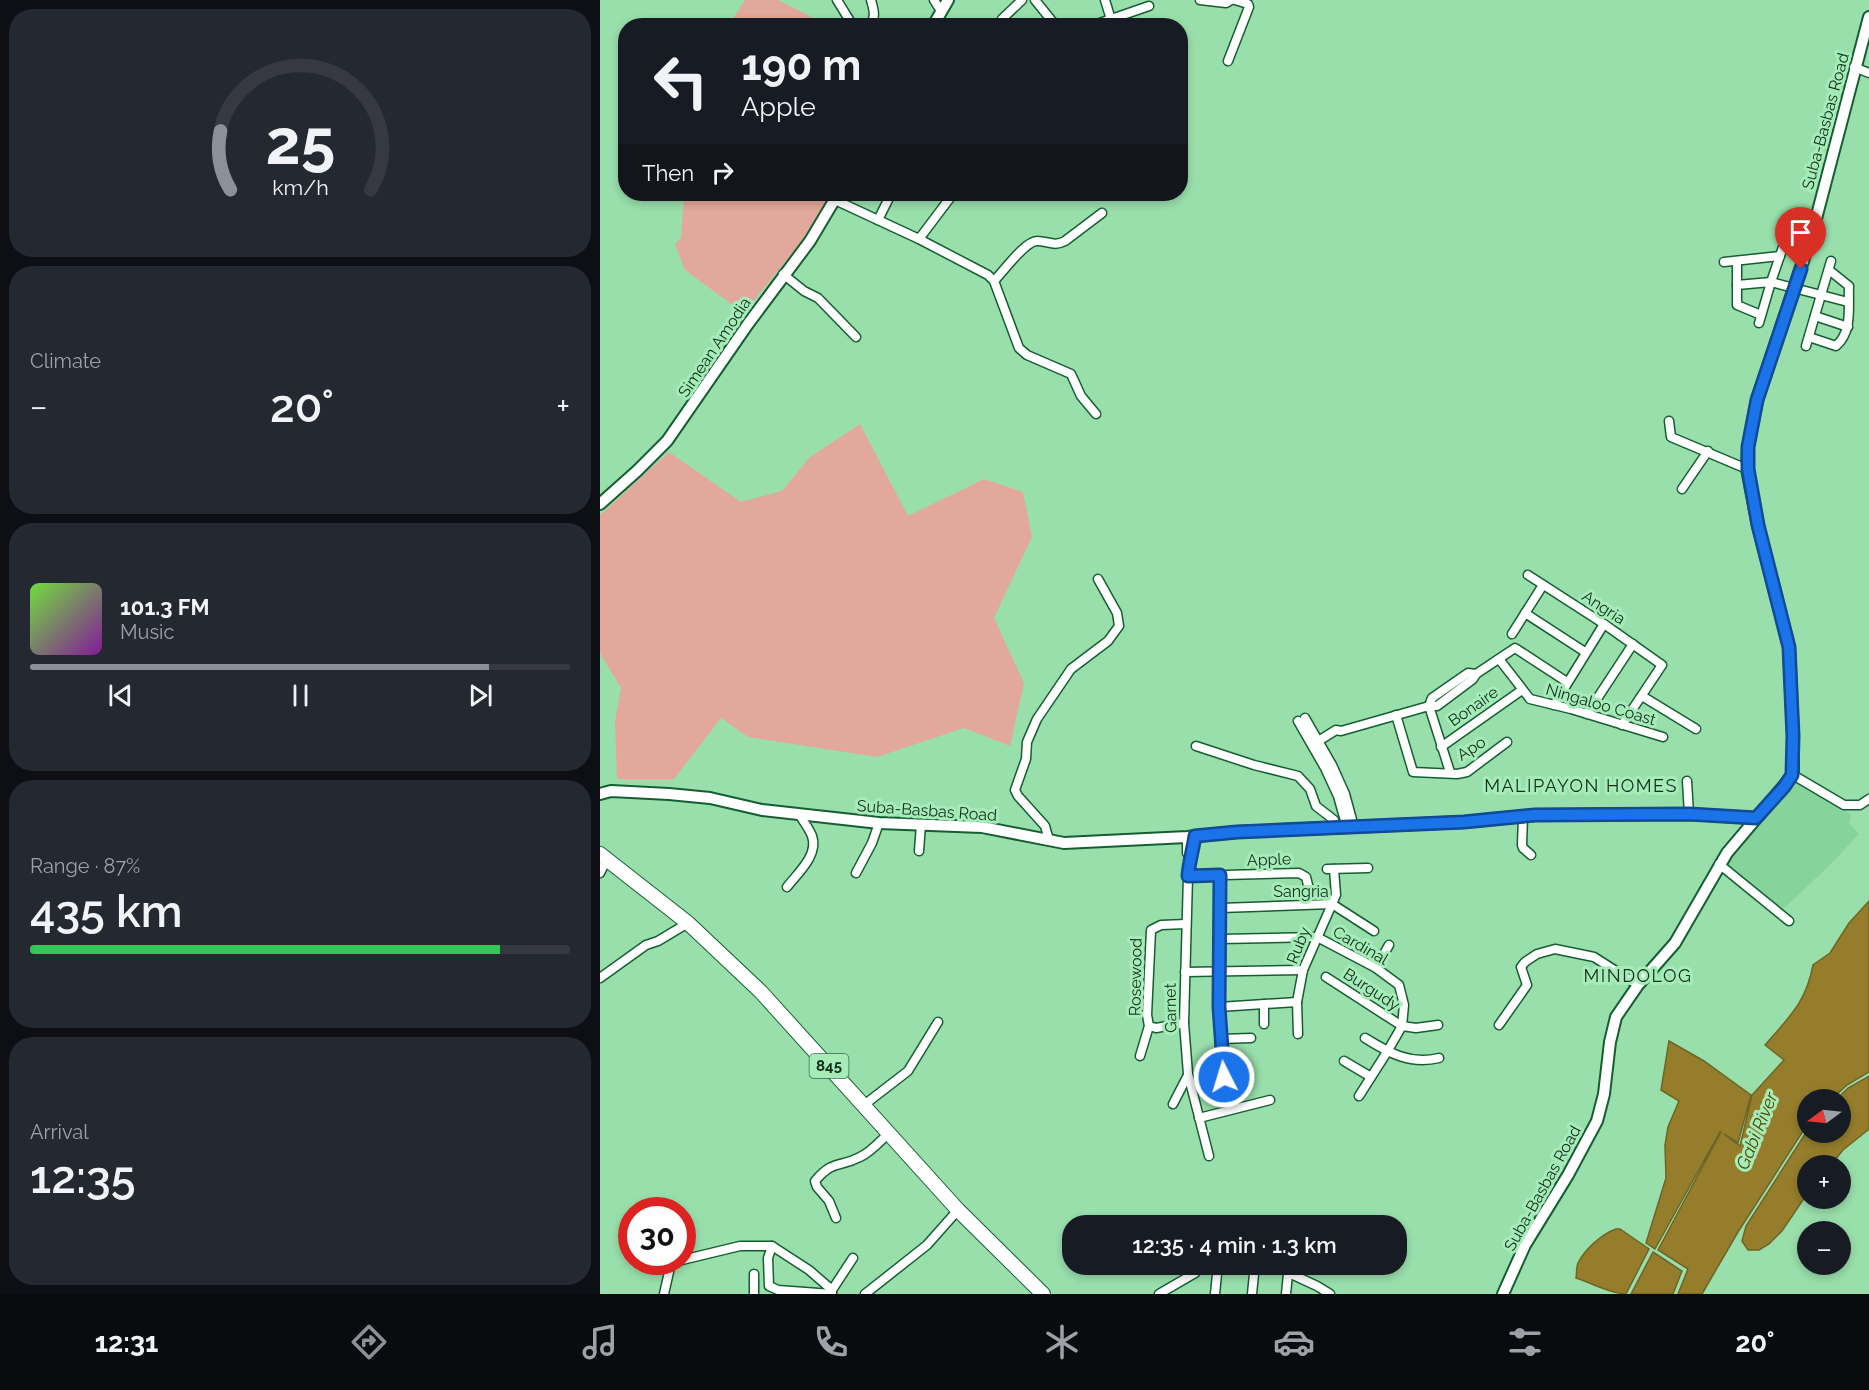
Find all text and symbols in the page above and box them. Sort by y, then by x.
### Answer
text: 190 m [741,41,861,90]
icon: left [642,42,720,120]
street label: Suba-Basbas Road [1798,51,1853,191]
text: Apple [741,91,816,122]
text: 25 [265,105,335,179]
icon: right [706,156,739,189]
text: Then [642,160,694,186]
text: km/h [272,175,328,200]
pin [1775,207,1826,269]
icon: arrive [1784,216,1817,249]
street label: Simean Amodia [674,294,755,401]
text: Climate [30,349,101,373]
text: 20° [270,380,334,433]
text: − [30,387,48,426]
text: + [556,387,570,426]
street label: Angria [1578,586,1629,628]
text: 101.3 FM [120,594,209,620]
text: Music [120,620,174,644]
icon: previous [104,679,137,712]
icon: pause [284,679,317,712]
icon: next [464,679,497,712]
street label: Ningaloo Coast [1544,680,1659,729]
street label: Bonaire [1445,682,1502,730]
street label: Apo [1453,732,1489,765]
district label: MALIPAYON HOMES [1484,775,1678,796]
street label: Suba-Basbas Road [856,796,998,825]
street label: Apple [1247,849,1291,870]
text: Range · 87% [30,854,140,878]
street label: Sangria [1273,882,1329,901]
text: 435 km [30,885,182,938]
street label: Cardinal [1330,922,1392,969]
street label: Ruby [1283,924,1315,966]
street label: Rosewood [1125,938,1146,1016]
street label: Burgudy [1340,964,1404,1015]
district label: MINDOLOG [1584,965,1692,986]
street label: Garnet [1161,982,1180,1033]
position arrow [1192,1045,1256,1109]
road number: 845 [810,1054,848,1078]
water label: Gabi River [1732,1088,1782,1173]
north arrow [1797,1089,1851,1143]
map controls [1797,1089,1851,1275]
text: Arrival [30,1120,89,1144]
street label: Suba-Basbas Road [1500,1122,1585,1254]
text: 12:35 [30,1151,135,1204]
button: + [1797,1155,1851,1209]
speed limit sign: 30 [618,1197,696,1275]
button: − [1797,1221,1851,1275]
text: 12:35 · 4 min · 1.3 km [1132,1232,1337,1258]
icon: directions [348,1321,390,1363]
icon: music [579,1321,621,1363]
icon: phone [810,1321,852,1363]
icon: climate [1041,1321,1083,1363]
icon: car [1273,1321,1315,1363]
icon: filters [1504,1321,1546,1363]
text: 12:31 [95,1327,158,1358]
text: 20° [1735,1327,1774,1358]

